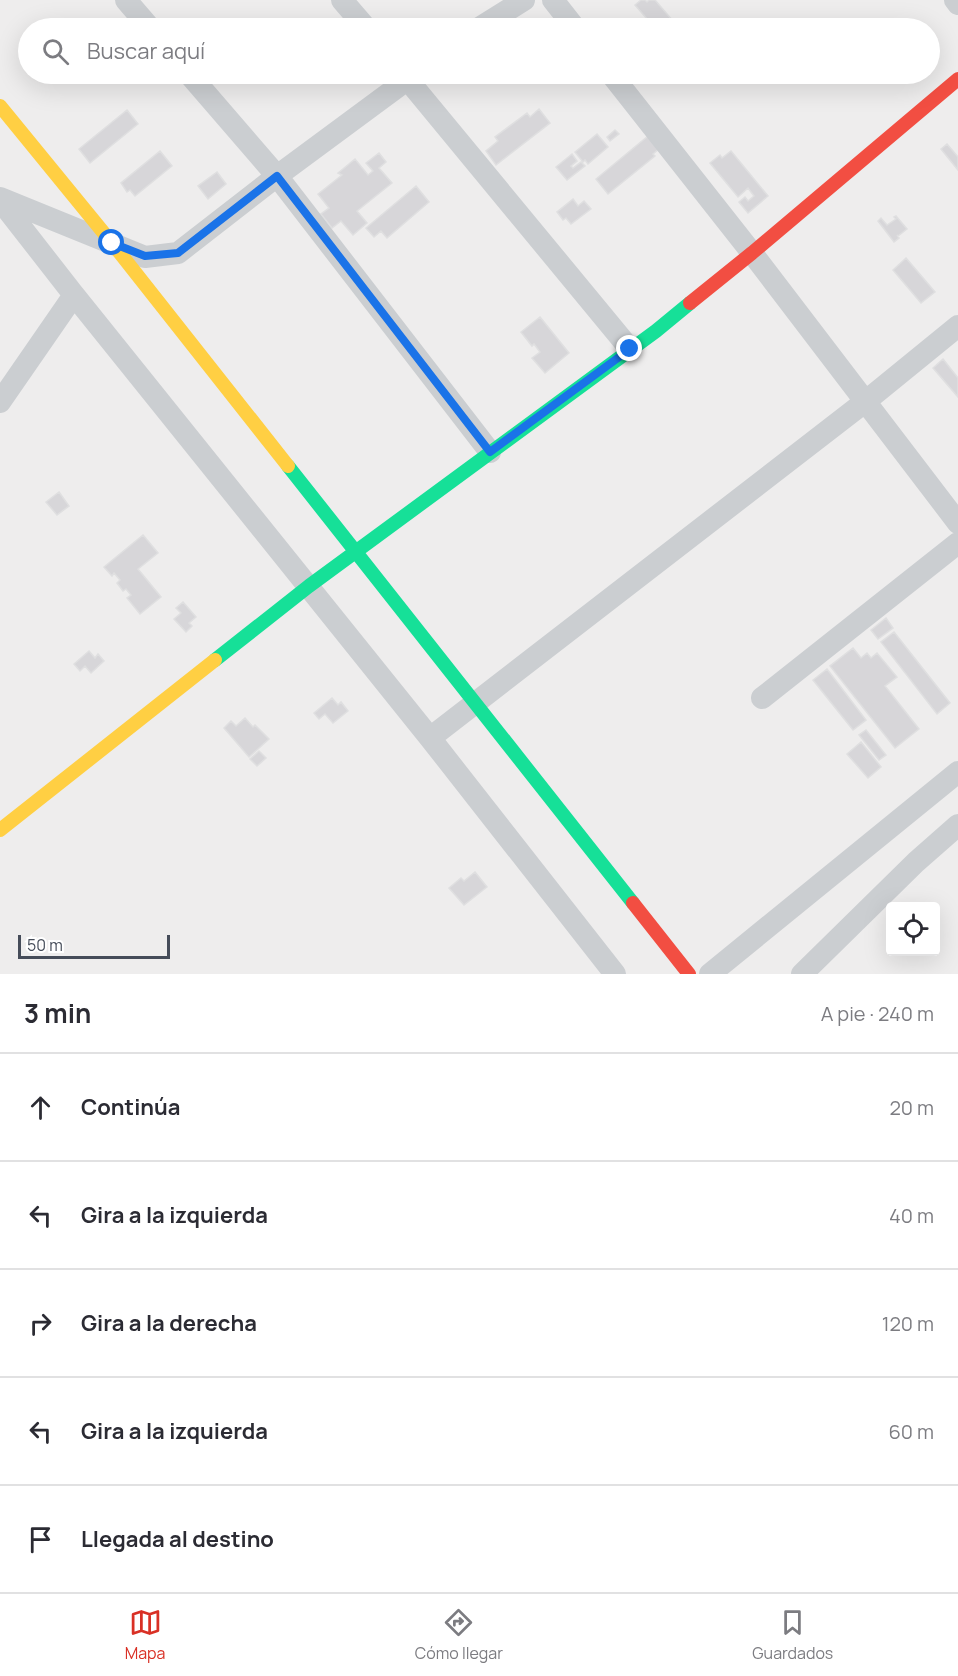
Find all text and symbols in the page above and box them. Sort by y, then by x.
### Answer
search box [18,18,940,84]
icon: search [39,35,72,68]
text: Buscar aquí [87,36,205,66]
route start [98,229,124,255]
route end [616,335,642,361]
map controls [886,902,940,956]
button: locate [886,902,940,956]
scale bar [18,932,170,959]
text: 50 m [27,934,63,956]
text: 3 min [24,995,91,1031]
text: A pie · 240 m [821,1000,934,1027]
icon: ahead [24,1091,57,1124]
text: Continúa [81,1092,181,1122]
text: 20 m [889,1094,934,1121]
icon: left [24,1199,57,1232]
text: Gira a la izquierda [81,1200,268,1230]
text: 40 m [889,1202,934,1229]
icon: right [24,1307,57,1340]
text: Gira a la derecha [81,1308,257,1338]
text: 120 m [882,1310,934,1337]
icon: left [24,1415,57,1448]
text: Gira a la izquierda [81,1416,268,1446]
text: 60 m [888,1418,934,1445]
icon: arrive [24,1523,57,1556]
text: Llegada al destino [81,1524,274,1554]
tab: Mapa [125,1606,165,1664]
tab: Cómo llegar [415,1606,503,1664]
tab: Guardados [752,1606,833,1664]

